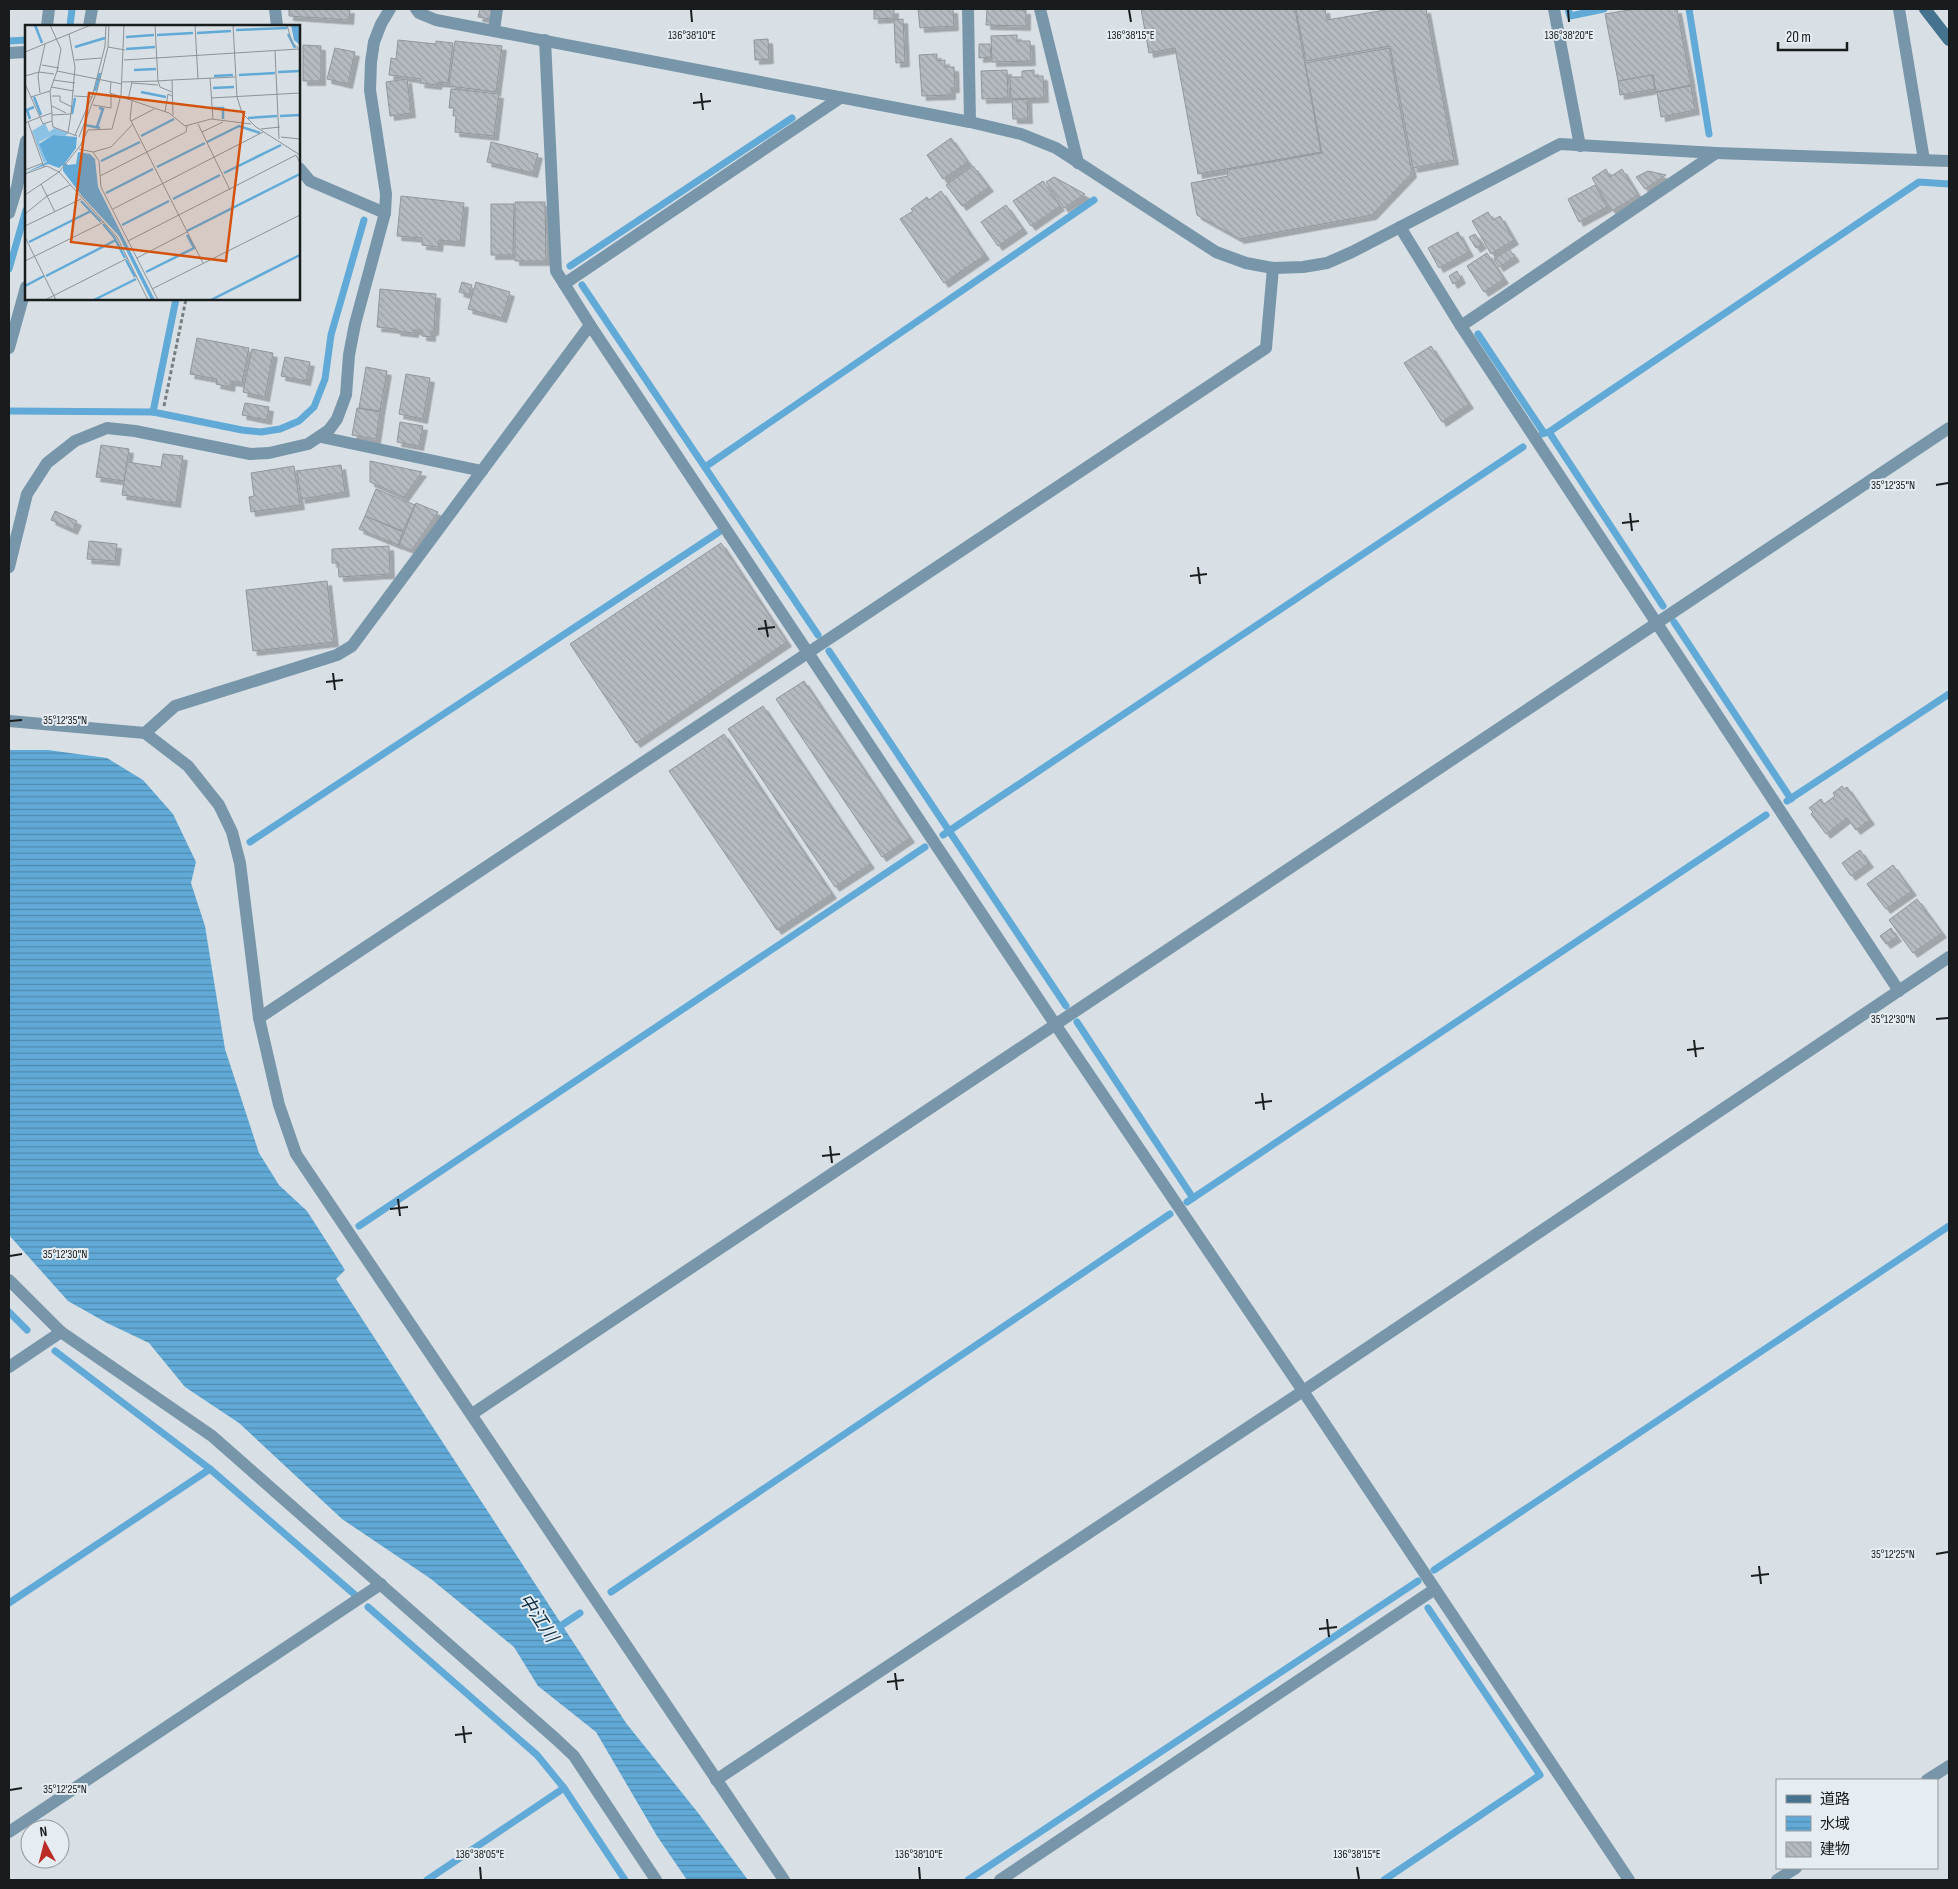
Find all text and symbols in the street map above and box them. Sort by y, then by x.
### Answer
scale bar [1778,20,1847,52]
inset map [25,25,300,300]
text: 136°38'10"E [668,28,716,43]
text: 136°38'15"E [1107,28,1155,43]
text: 136°38'20"E [1545,28,1593,43]
text: 20 m [1786,28,1811,47]
text: 35°12'35"N [1871,478,1915,493]
text: 35°12'35"N [43,713,87,728]
text: 35°12'30"N [1871,1012,1915,1027]
text: 35°12'30"N [43,1247,87,1262]
text: 35°12'25"N [1871,1547,1915,1562]
water label: 中江川 [514,1590,563,1648]
legend [1776,1779,1938,1869]
text: 35°12'25"N [43,1782,87,1797]
text: 道路 [1820,1790,1850,1809]
text: 水域 [1820,1815,1850,1834]
north arrow [20,1819,70,1869]
text: N [39,1823,48,1840]
text: 建物 [1820,1840,1850,1859]
text: 136°38'05"E [456,1847,504,1862]
text: 136°38'10"E [895,1847,943,1862]
text: 136°38'15"E [1333,1847,1381,1862]

